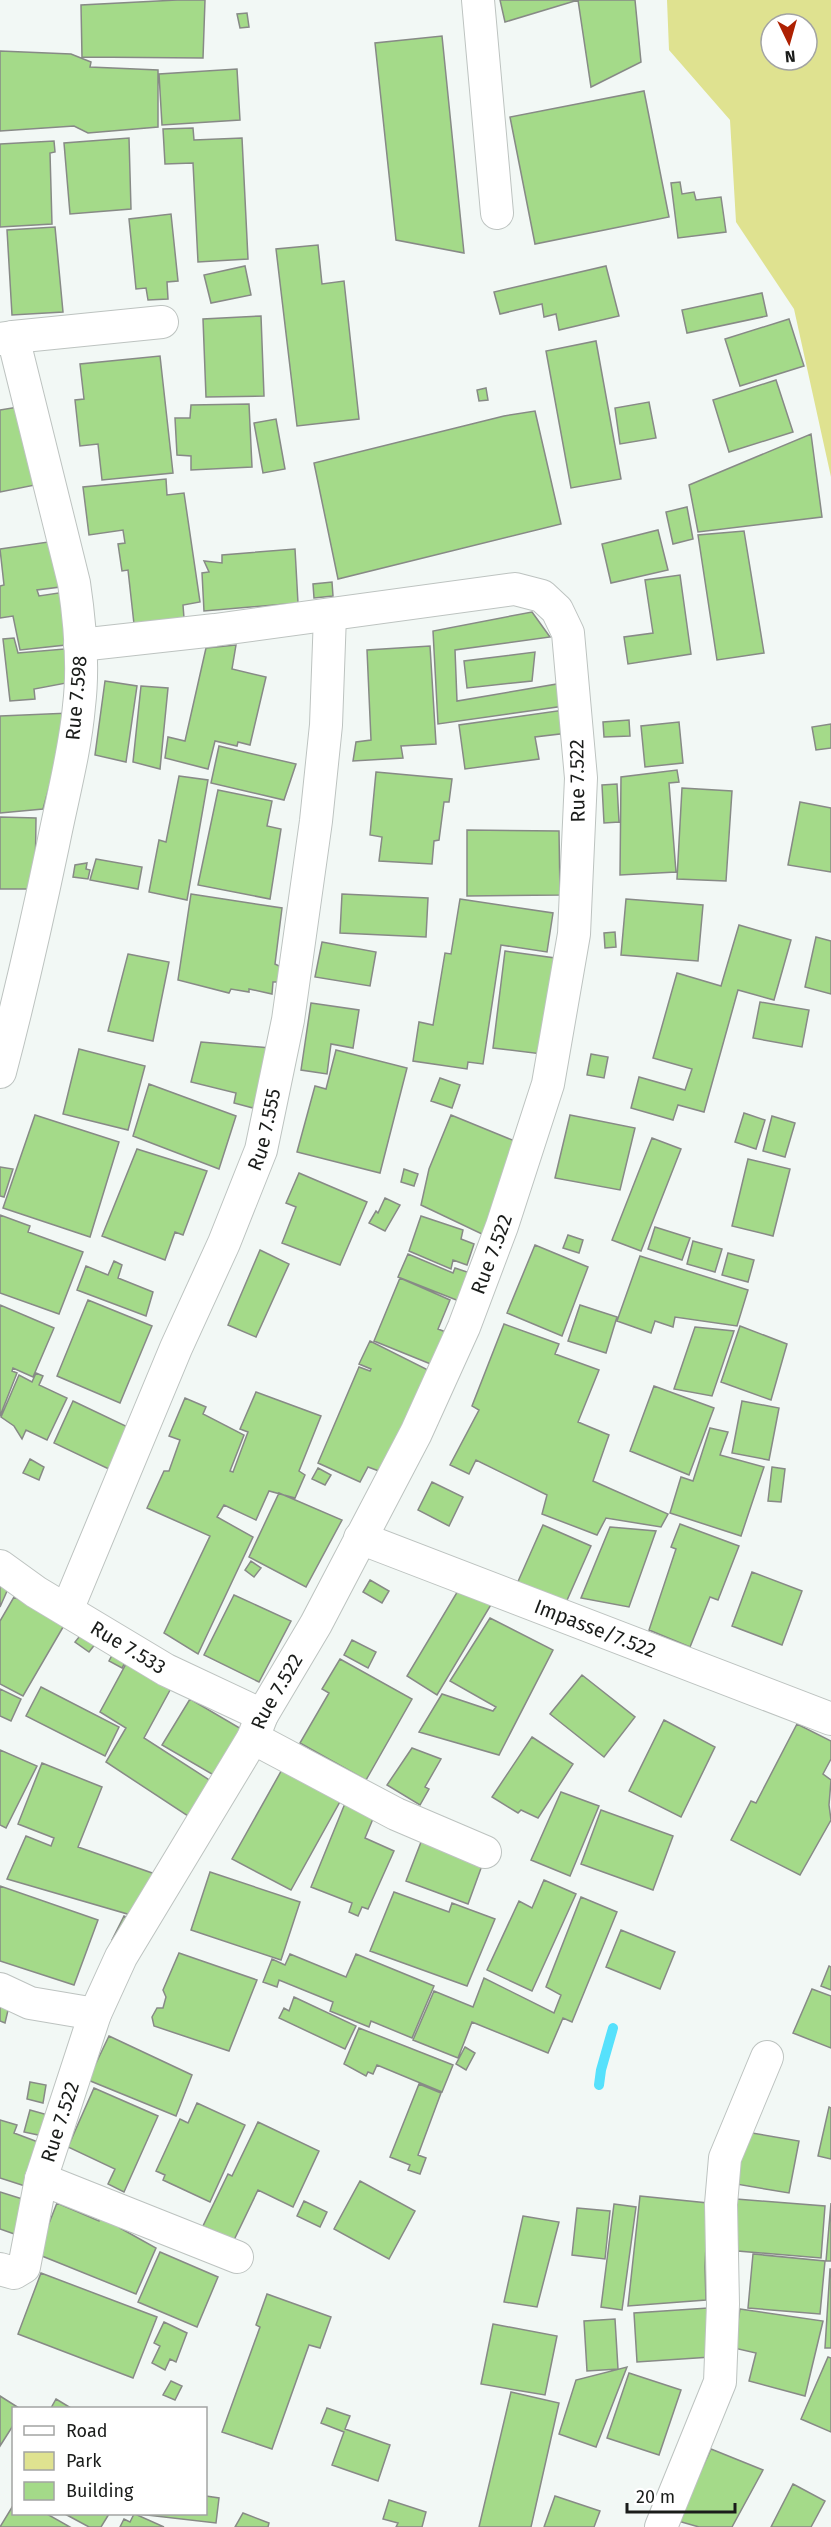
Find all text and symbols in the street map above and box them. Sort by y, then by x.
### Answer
north arrow [759,12,819,72]
text: N [784,47,796,66]
street label: Rue 7.598 [60,655,92,741]
street label: Rue 7.522 [564,739,590,823]
street label: Rue 7.555 [242,1086,285,1174]
street label: Rue 7.522 [465,1211,517,1298]
street label: Impasse/7.522 [531,1594,660,1663]
street label: Rue 7.533 [86,1616,170,1679]
street label: Rue 7.522 [246,1649,308,1733]
street label: Rue 7.522 [35,2078,84,2165]
legend [12,2407,207,2515]
text: Road [66,2420,108,2442]
text: Park [66,2450,102,2472]
scale bar [627,2476,735,2514]
text: Building [66,2480,134,2502]
text: 20 m [636,2486,675,2508]

